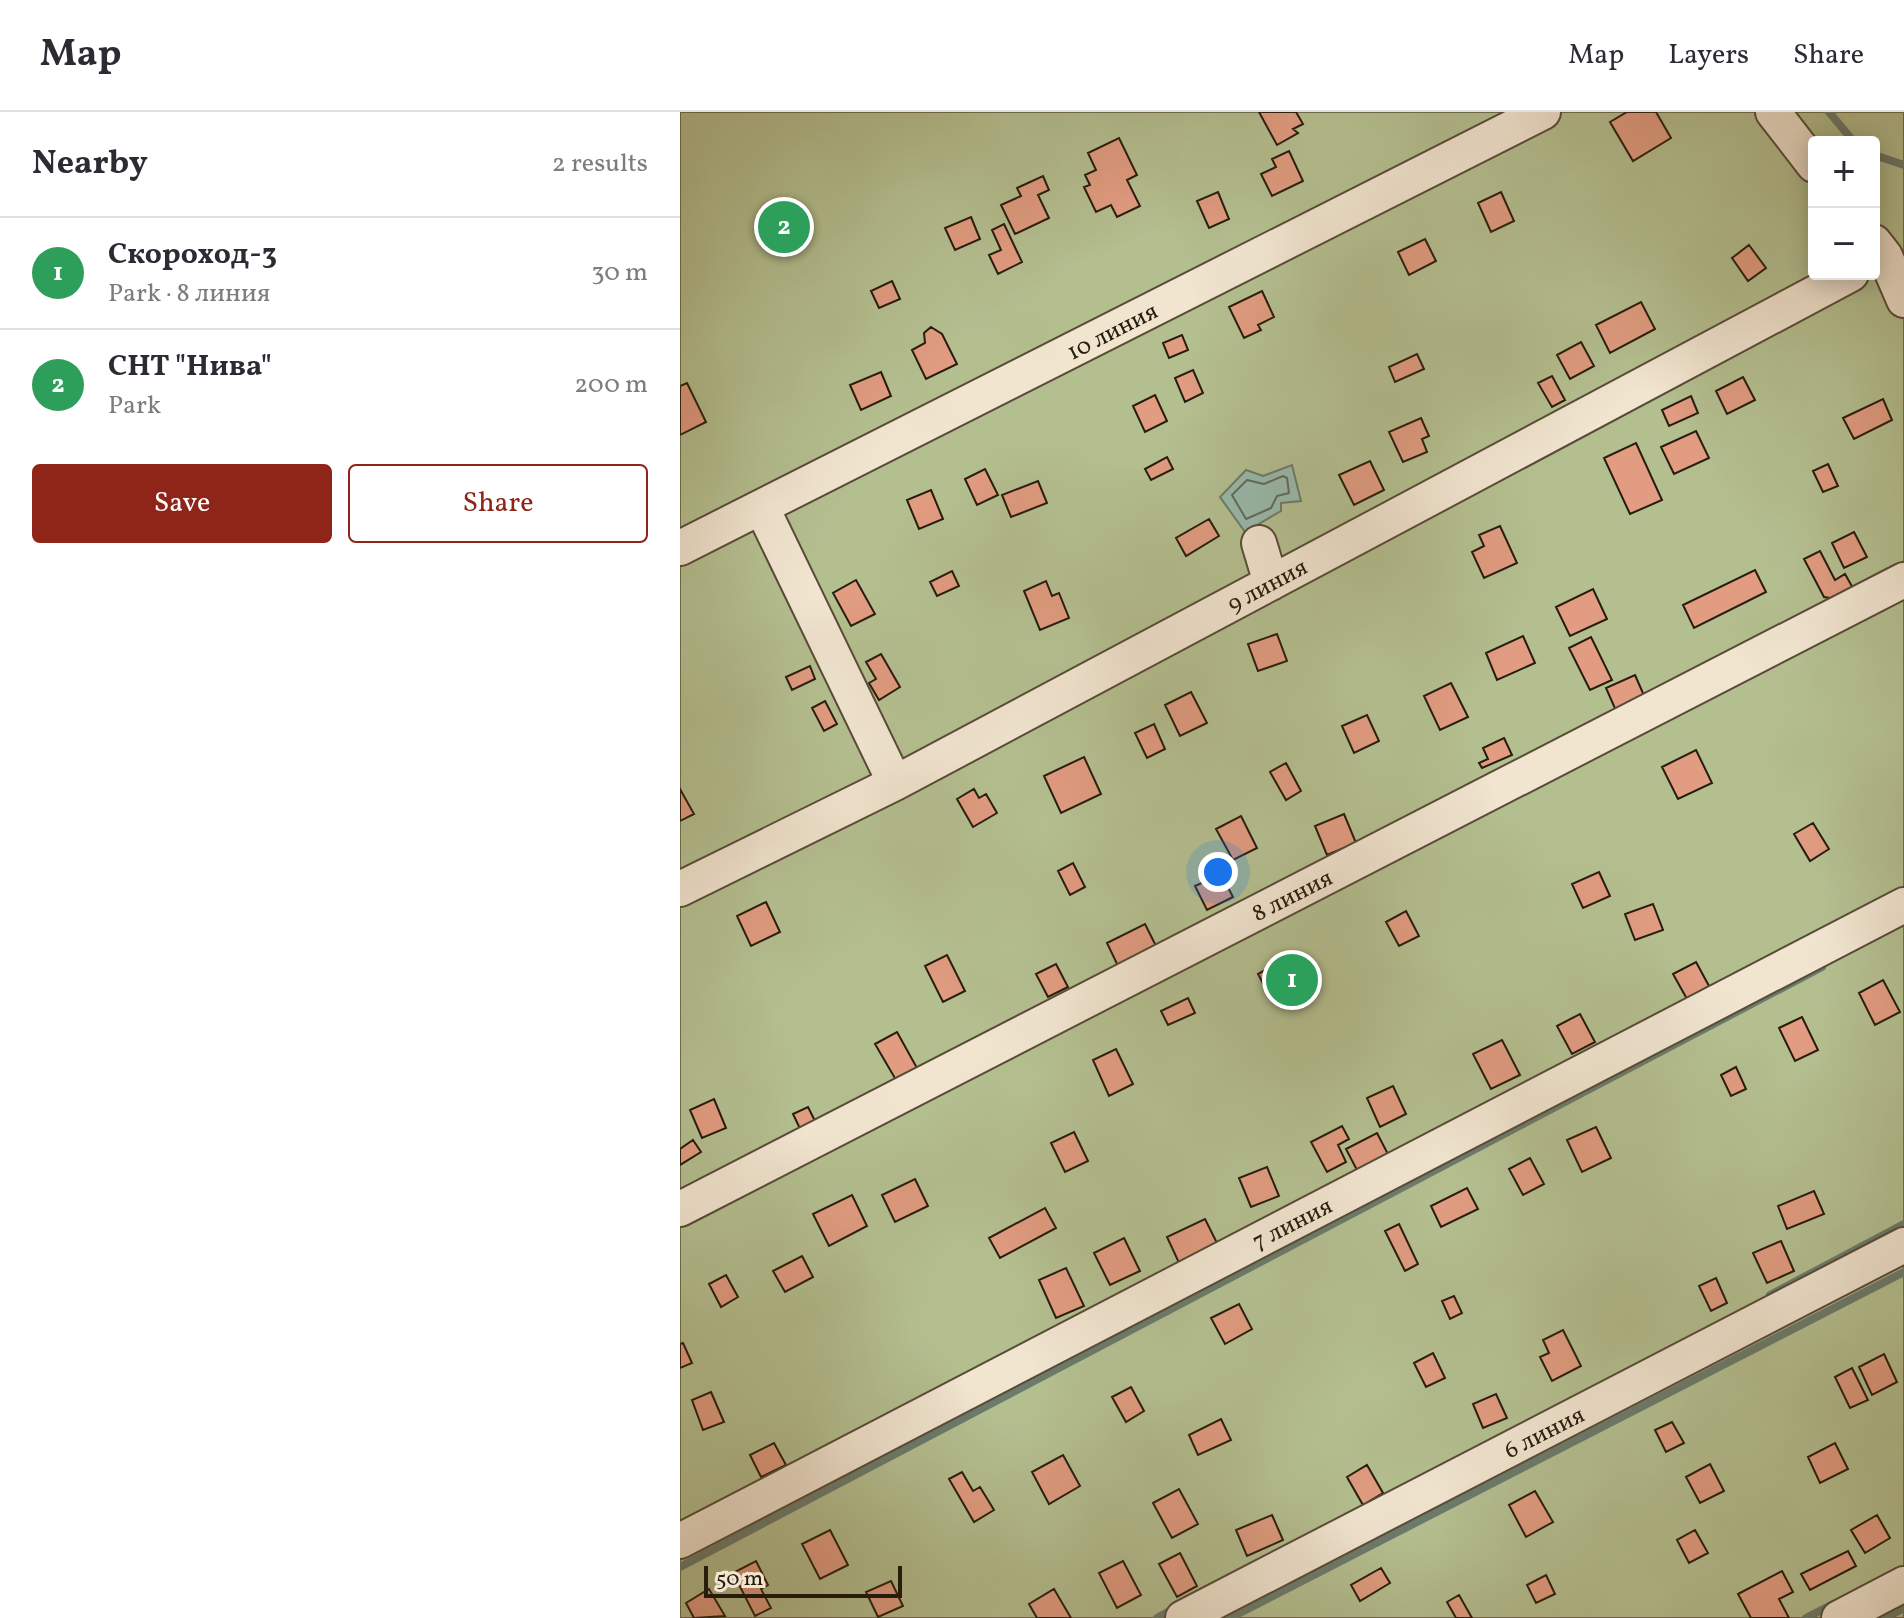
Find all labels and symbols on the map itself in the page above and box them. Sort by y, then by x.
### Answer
pin: 2 [758,197,810,257]
street label: 10 линия [1062,295,1164,370]
street label: 9 линия [1222,551,1314,622]
your location [1198,852,1238,892]
street label: 8 линия [1247,862,1339,932]
pin: 1 [1266,950,1318,1010]
street label: 7 линия [1247,1190,1339,1259]
street label: 6 линия [1499,1399,1591,1469]
scale bar [704,1562,902,1598]

